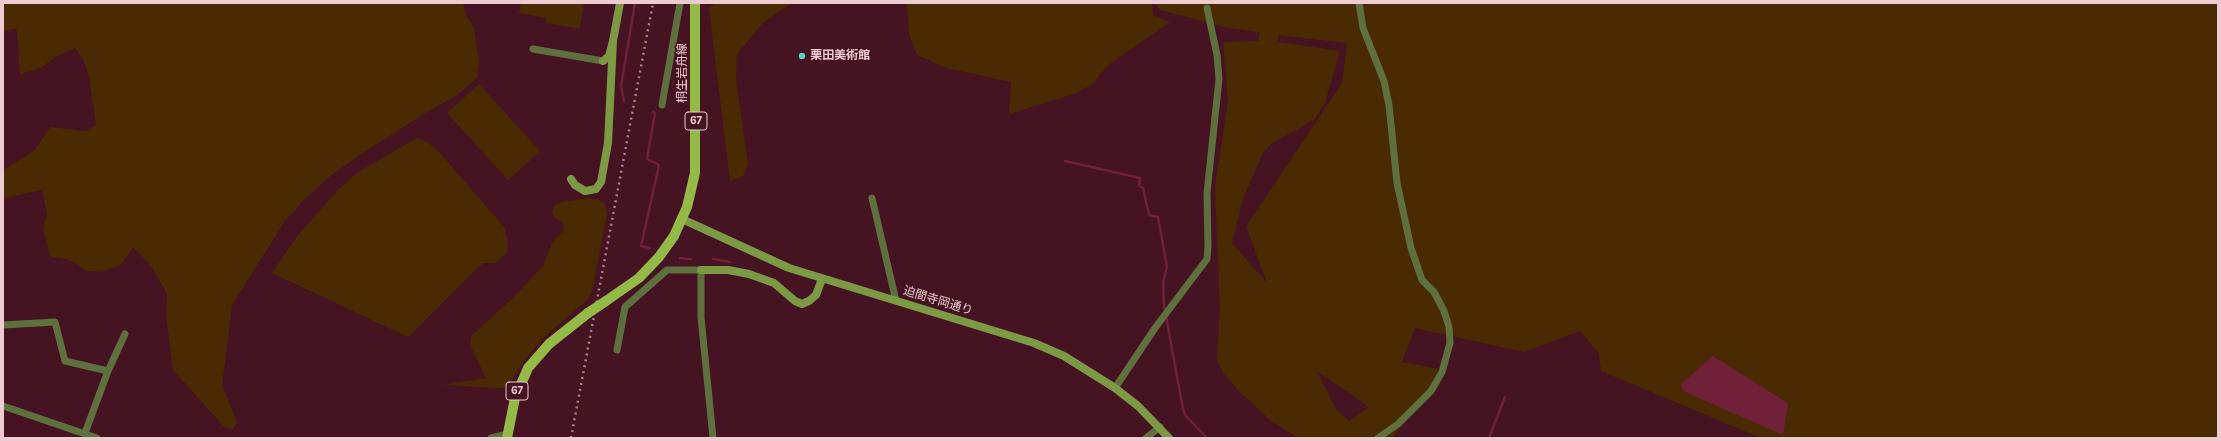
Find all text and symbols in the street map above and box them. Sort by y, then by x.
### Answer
street label: 桐生岩舟線 [676,43,690,103]
place label: 栗田美術館 [810,49,870,63]
marker: 栗田美術館 [797,51,807,61]
road number: 67 [685,112,707,130]
street label: 迫間寺岡通り [901,284,975,318]
road number: 67 [506,382,528,400]

